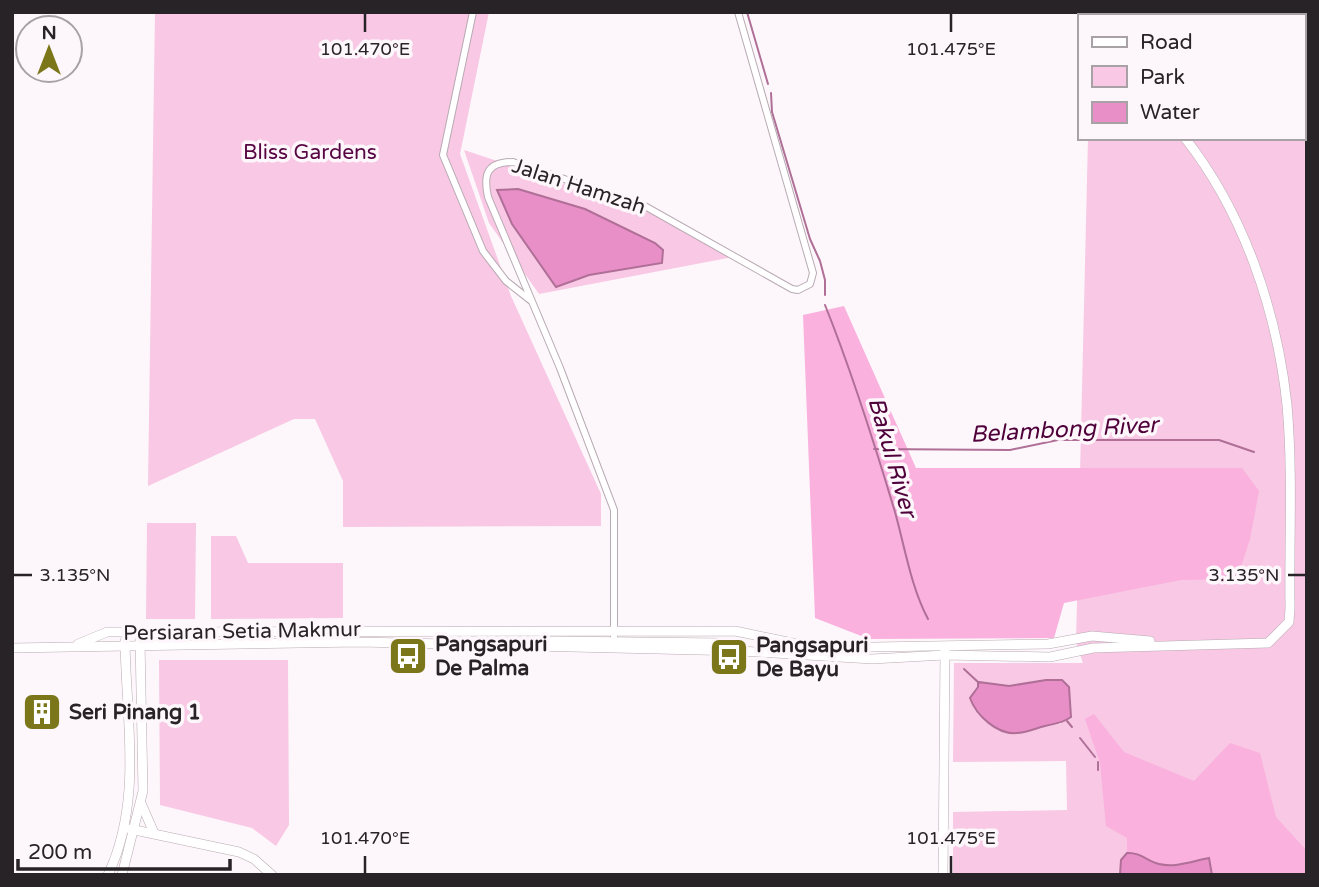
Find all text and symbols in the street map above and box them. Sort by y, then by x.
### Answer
north arrow [14,14,84,84]
legend [1078,14,1305,140]
text: N [41,22,57,44]
text: Road [1140,30,1193,55]
text: 101.470°E [320,38,410,60]
text: 101.475°E [906,38,996,60]
text: Park [1140,65,1185,90]
text: Water [1140,100,1200,125]
park label: Bliss Gardens [243,140,377,165]
street label: Jalan Hamzah [509,153,649,220]
water label: Bakul River [862,394,923,523]
water label: Belambong River [970,411,1162,449]
text: 3.135°N [40,564,110,586]
text: 3.135°N [1209,564,1279,586]
street label: Persiaran Setia Makmur [123,617,361,646]
place label: Pangsapuri De Palma [435,632,548,681]
place label: Pangsapuri De Bayu [756,633,869,682]
bus stop icon: Pangsapuri De Palma [387,635,429,677]
bus stop icon: Pangsapuri De Bayu [708,636,750,678]
building icon: Seri Pinang 1 [21,691,63,733]
place label: Seri Pinang 1 [69,700,201,725]
text: 101.470°E [320,827,410,849]
text: 101.475°E [906,827,996,849]
scale bar [18,828,229,872]
text: 200 m [28,840,92,865]

